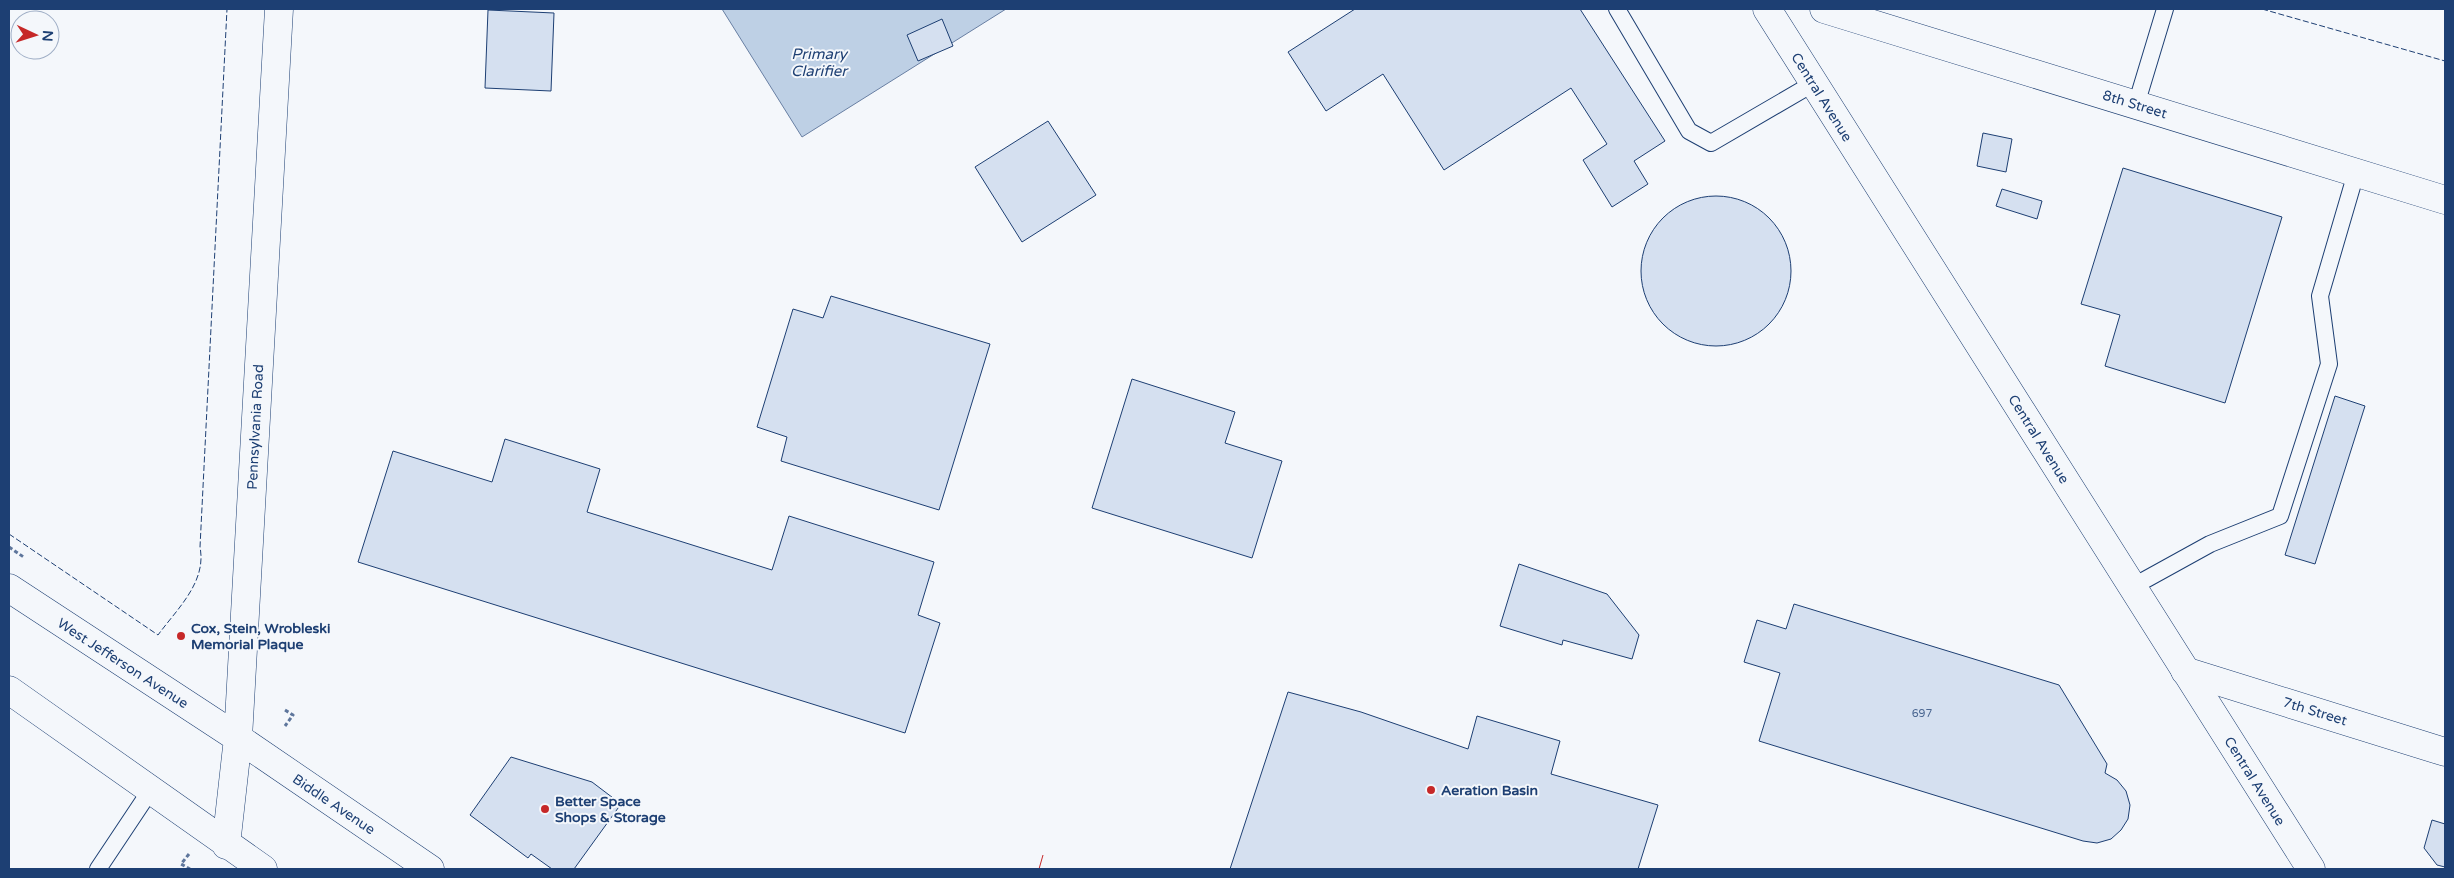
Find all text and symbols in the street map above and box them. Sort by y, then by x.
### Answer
north arrow [10,10,60,60]
text: N [39,30,56,42]
water label: Primary Clarifier [791,45,849,80]
street label: Central Avenue [1787,50,1856,145]
street label: 8th Street [2101,87,2170,122]
street label: Pennsylvania Road [244,364,267,490]
street label: Central Avenue [2004,392,2073,487]
street label: West Jefferson Avenue [54,615,191,712]
place label: Cox, Stein, Wrobleski Memorial Plaque [191,620,330,653]
marker: Cox, Stein, Wrobleski Memorial Plaque [175,630,187,642]
street label: 7th Street [2281,694,2350,729]
house number: 697 [1912,707,1932,720]
street label: Central Avenue [2220,734,2289,829]
street label: Biddle Avenue [289,771,378,838]
place label: Aeration Basin [1441,782,1538,799]
marker: Aeration Basin [1425,784,1437,796]
place label: Better Space Shops & Storage [555,793,666,826]
marker: Better Space Shops & Storage [539,803,551,815]

